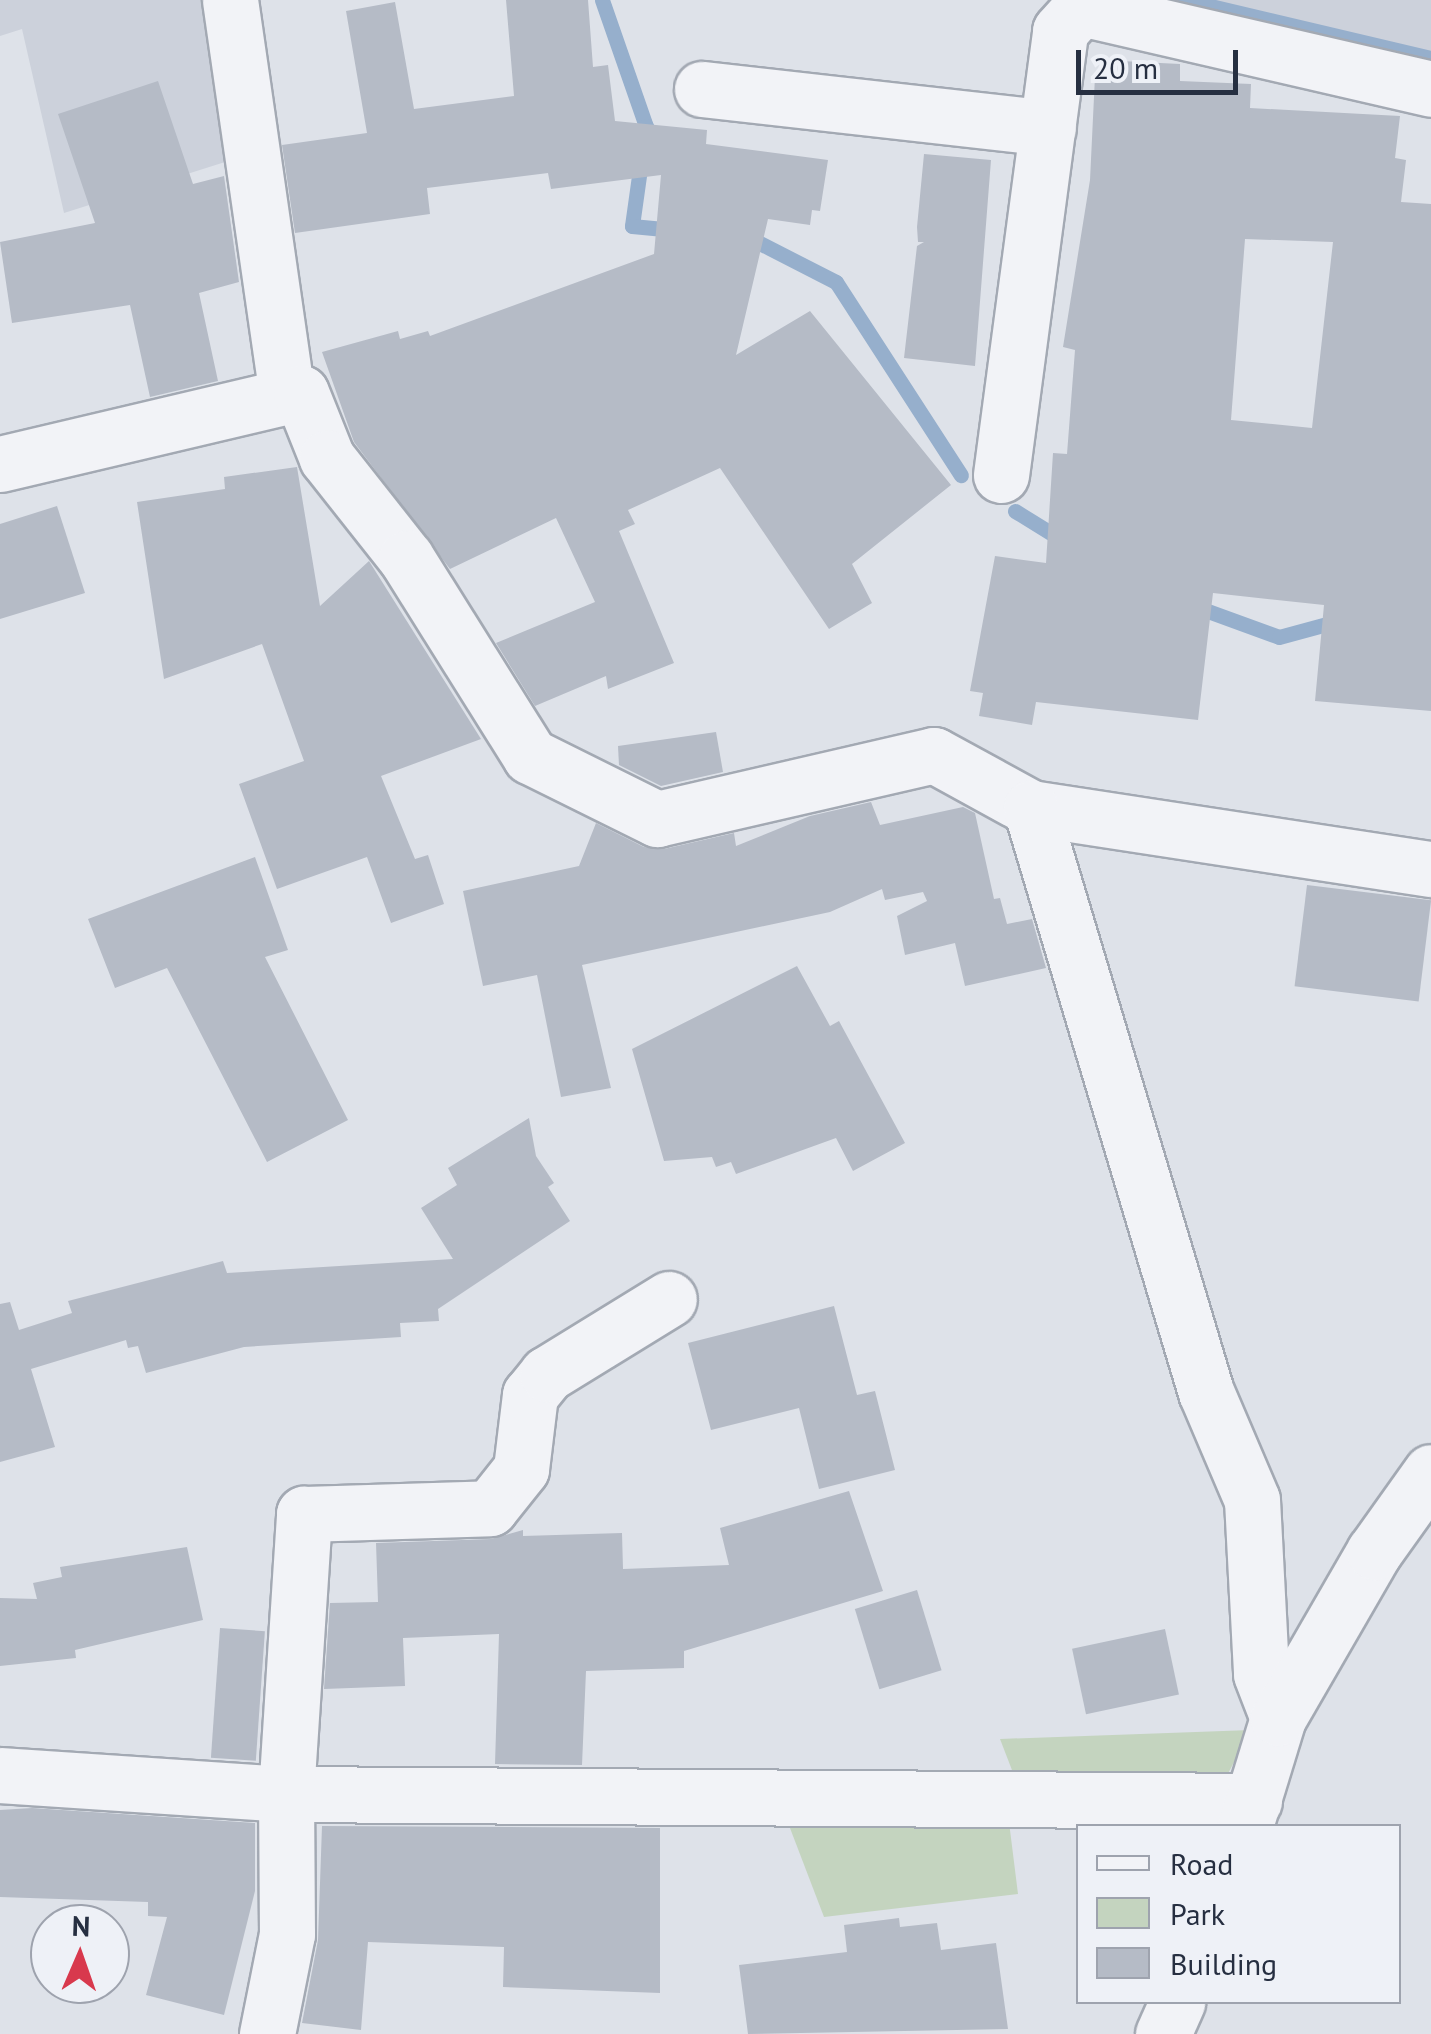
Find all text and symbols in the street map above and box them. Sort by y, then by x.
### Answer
scale bar [1081,30,1244,92]
text: 20 m [1093,48,1158,87]
legend [1076,1824,1401,2004]
text: Road [1170,1844,1234,1883]
text: Park [1170,1894,1225,1933]
north arrow [30,1904,130,2004]
text: N [71,1907,91,1944]
text: Building [1170,1944,1277,1983]

